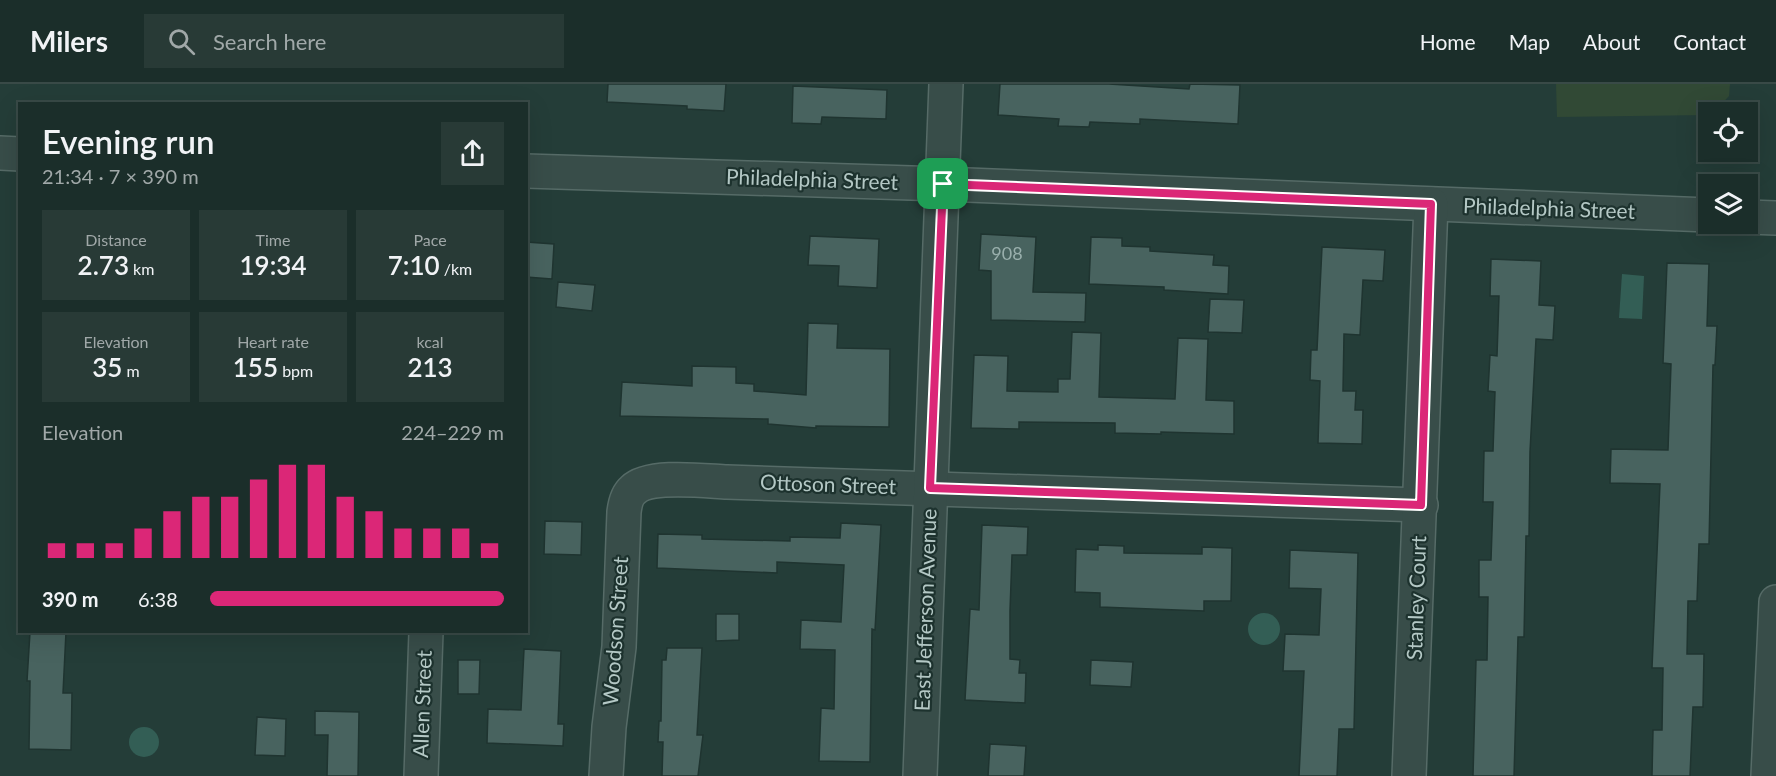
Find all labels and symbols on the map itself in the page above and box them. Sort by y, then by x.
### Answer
pin [917,158,968,209]
street label: Philadelphia Street [726,163,899,194]
street label: Philadelphia Street [1463,192,1636,223]
house number: 908 [991,242,1023,264]
street label: Ottoson Street [759,469,897,498]
street label: East Jefferson Avenue [908,508,941,712]
street label: Stanley Court [1401,535,1430,661]
street label: Woodson Street [597,555,632,706]
street label: Allen Street [407,649,436,758]

